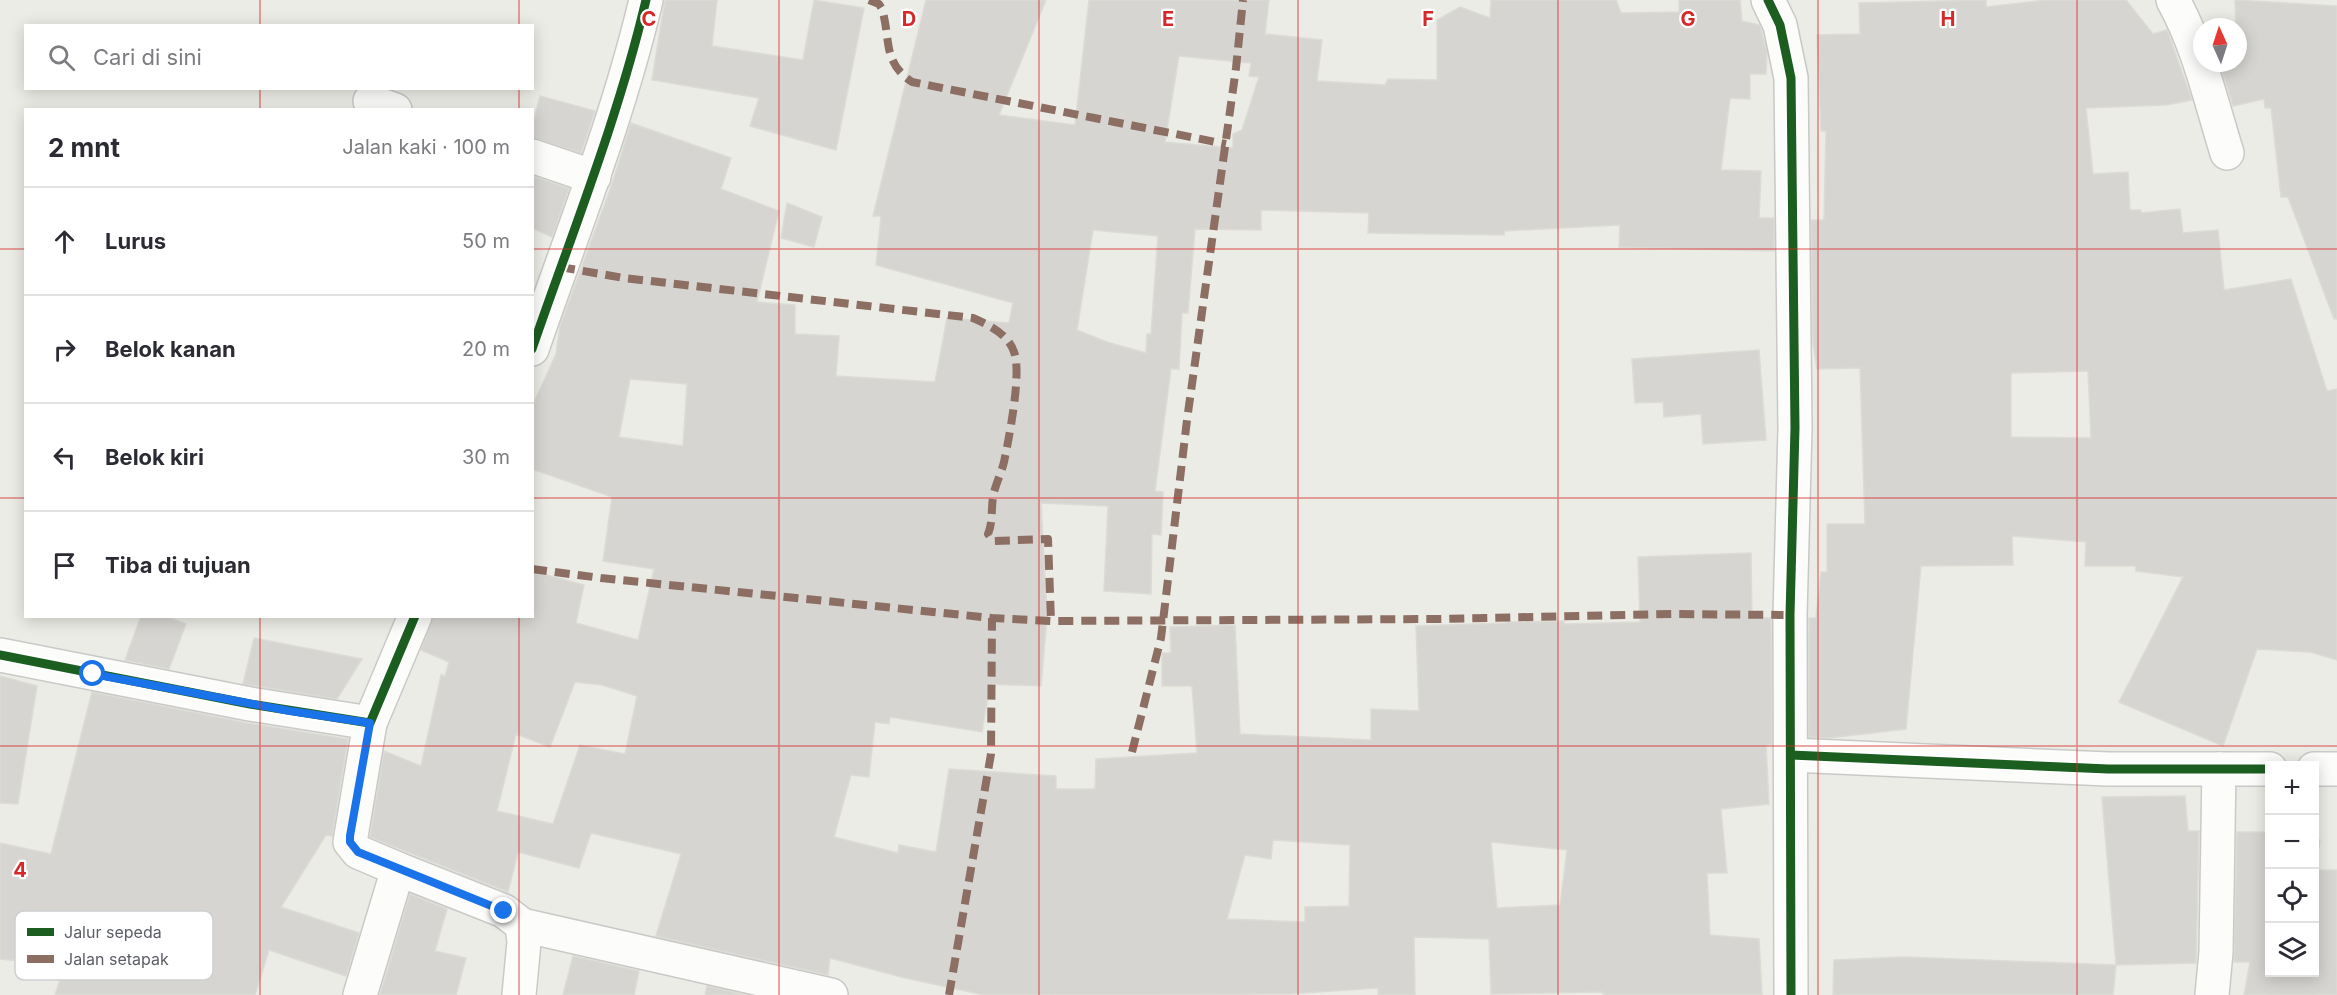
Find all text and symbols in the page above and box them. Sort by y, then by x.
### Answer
text: C [642,7,656,31]
text: D [902,7,916,31]
text: E [1162,7,1174,31]
text: F [1422,7,1434,31]
text: G [1680,7,1696,31]
text: H [1941,7,1955,31]
north arrow [2193,18,2247,72]
search box [24,24,534,90]
icon: search [45,41,78,74]
text: Cari di sini [93,44,202,70]
text: 2 mnt [48,132,120,163]
text: Jalan kaki · 100 m [342,135,510,159]
icon: ahead [48,225,81,258]
text: Lurus [105,228,166,254]
text: 50 m [462,229,510,253]
icon: right [48,333,81,366]
text: Belok kanan [105,336,236,362]
text: 20 m [462,337,510,361]
icon: left [48,441,81,474]
text: Belok kiri [105,444,204,470]
text: 30 m [462,445,510,469]
icon: arrive [48,549,81,582]
text: Tiba di tujuan [105,552,251,578]
route start [79,660,105,686]
map controls [2265,761,2319,977]
button: + [2265,761,2319,815]
button: − [2265,815,2319,869]
text: 4 [13,858,27,882]
button: locate [2265,869,2319,923]
route end [490,897,516,923]
legend [15,911,213,980]
text: Jalur sepeda [64,922,162,942]
button: layers [2265,923,2319,977]
text: Jalan setapak [64,949,169,969]

